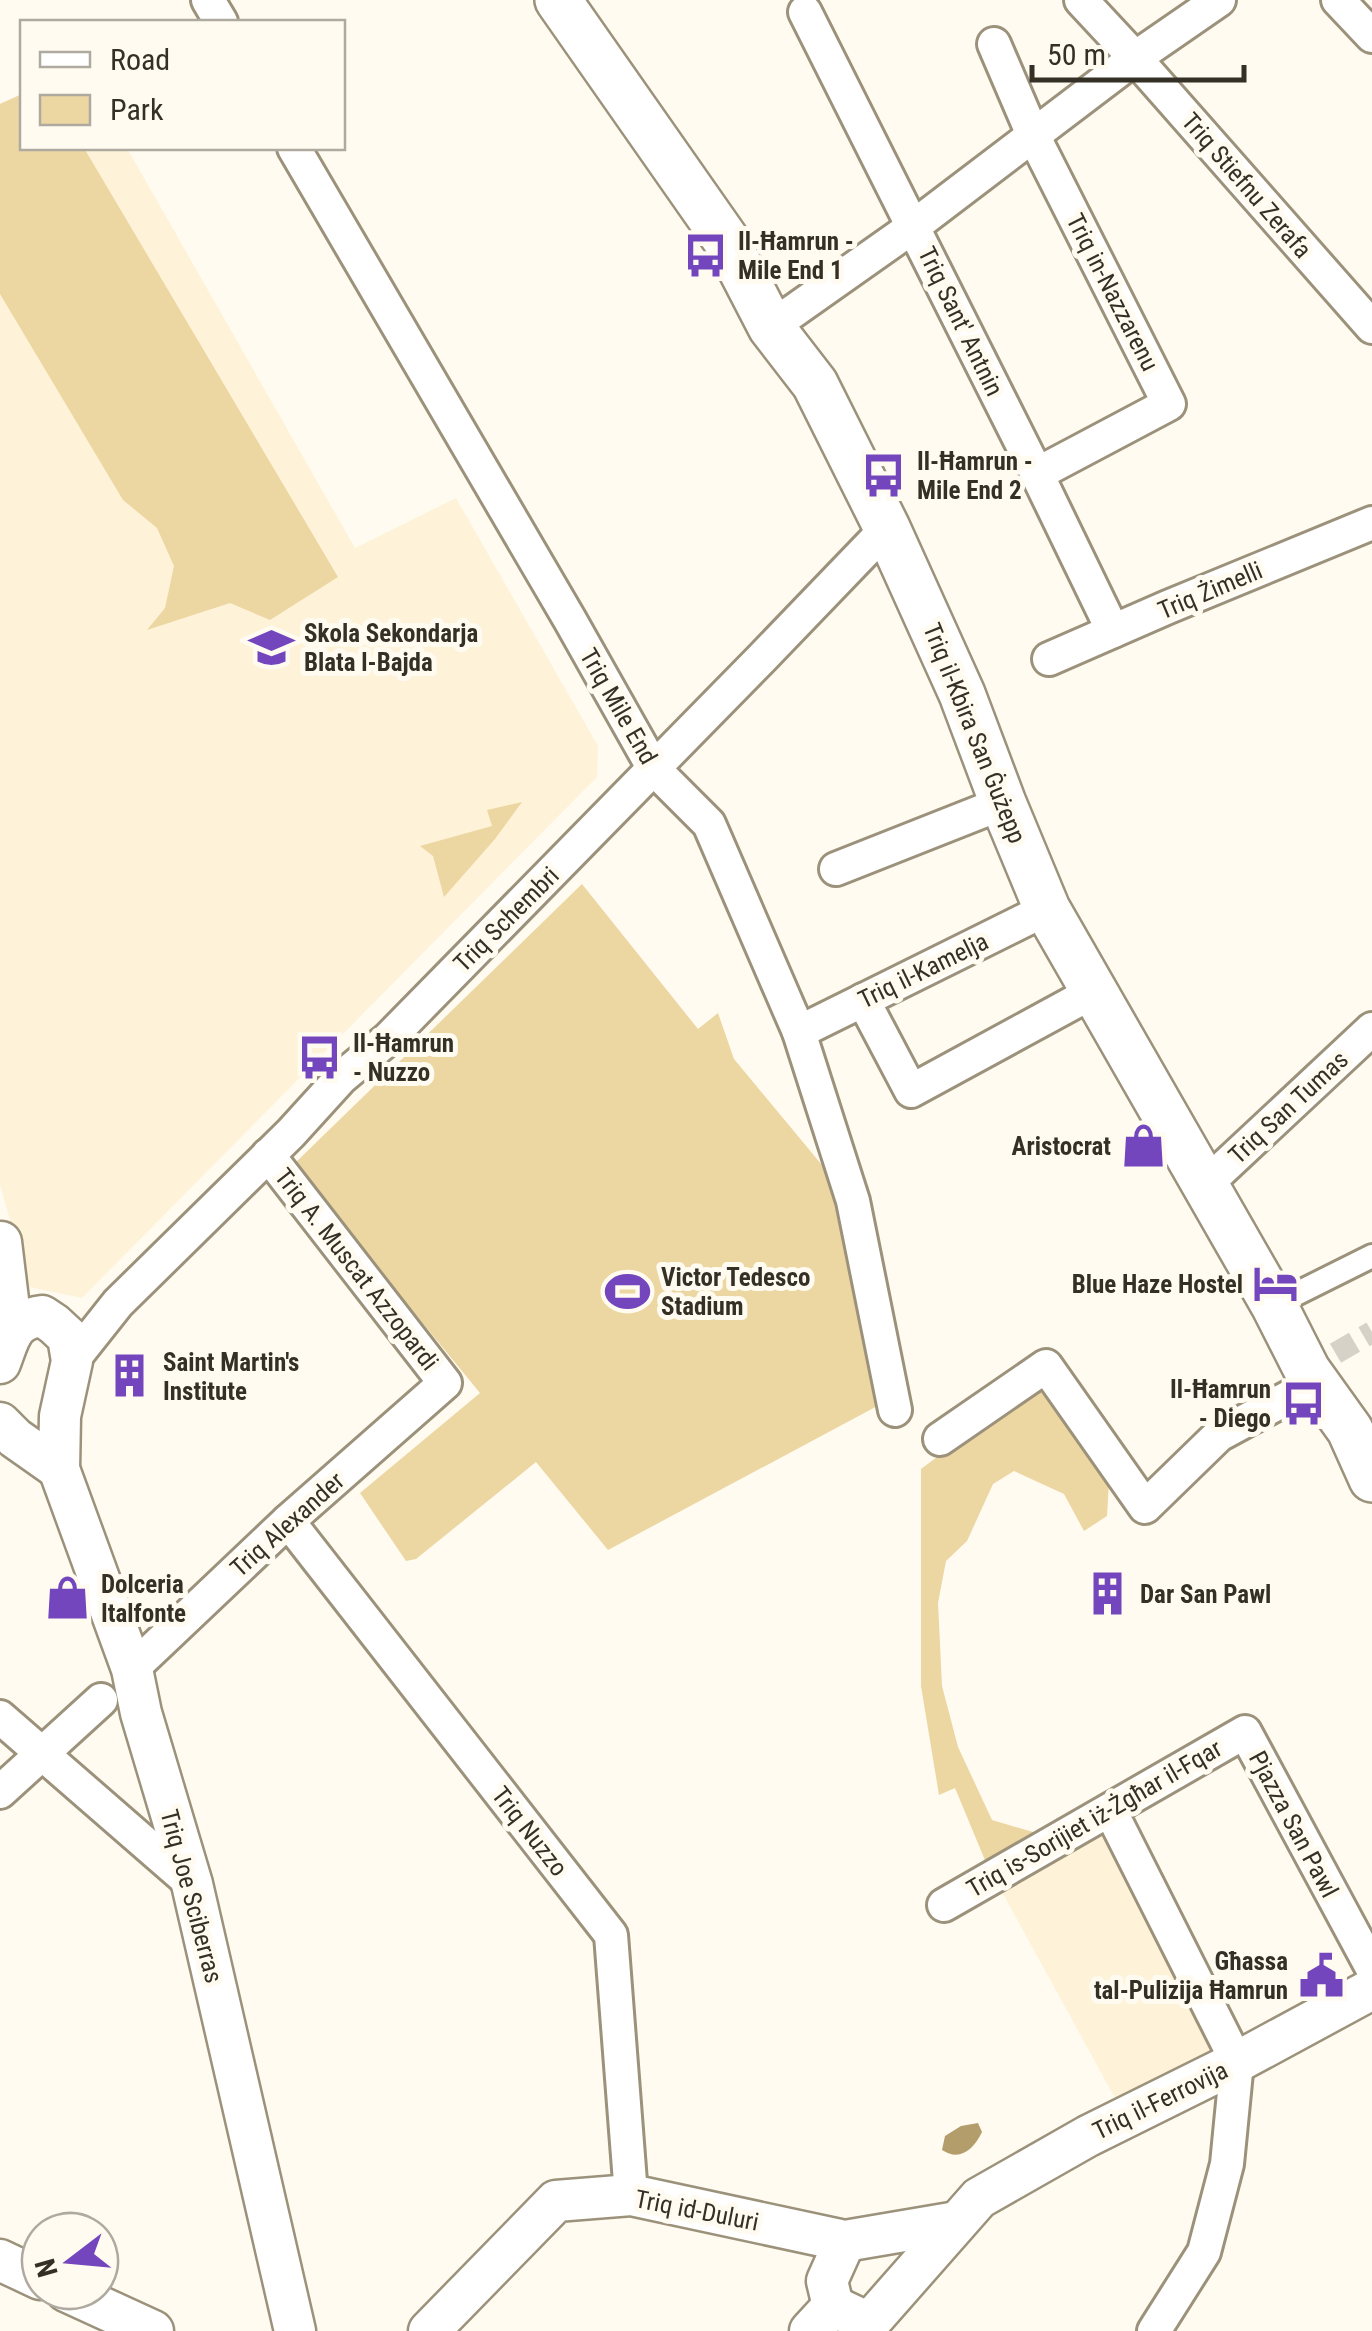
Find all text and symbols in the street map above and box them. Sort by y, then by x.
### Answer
legend [20,20,345,150]
scale bar [1032,20,1244,82]
text: 50 m [1047,37,1106,72]
text: Road [110,42,170,77]
text: Park [110,92,164,127]
street label: Triq Stiefnu Zerafa [1176,107,1318,264]
street label: Triq in-Nazzarenu [1060,209,1165,376]
place label: Il-Ħamrun - Mile End 1 [738,227,854,285]
bus stop icon: Il-Ħamrun - Mile End 1 [681,231,729,279]
street label: Triq Sant' Antnin [912,242,1009,400]
place label: Il-Ħamrun - Mile End 2 [917,447,1033,505]
bus stop icon: Il-Ħamrun - Mile End 2 [860,451,908,499]
street label: Triq Żimelli [1154,556,1267,625]
place label: Skola Sekondarja Blata l-Bajda [304,619,478,677]
street label: Triq il-Kbira San Ġużepp [917,619,1032,847]
school or university icon: Skola Sekondarja Blata l-Bajda [247,623,295,671]
street label: Triq Mile End [574,643,663,769]
street label: Triq Schembri [448,861,565,978]
street label: Triq il-Kamelja [854,927,993,1014]
place label: Il-Ħamrun - Nuzzo [353,1029,454,1087]
bus stop icon: Il-Ħamrun - Nuzzo [296,1033,344,1081]
street label: Triq San Tumas [1223,1045,1354,1170]
shop icon: Aristocrat [1120,1122,1168,1170]
place label: Aristocrat [1012,1132,1111,1161]
street label: Triq A. Muscat Azzopardi [269,1163,444,1376]
hotel icon: Blue Haze Hostel [1252,1260,1300,1308]
place label: Victor Tedesco Stadium [661,1263,810,1321]
sports icon: Victor Tedesco Stadium [604,1267,652,1315]
place label: Blue Haze Hostel [1072,1270,1243,1299]
place label: Saint Martin's Institute [163,1348,299,1406]
building icon: Saint Martin's Institute [106,1352,154,1400]
place label: Il-Ħamrun - Diego [1170,1375,1271,1433]
bus stop icon: Il-Ħamrun - Diego [1280,1379,1328,1427]
street label: Triq Alexander [225,1466,350,1583]
place label: Dolceria Italfonte [101,1570,186,1628]
building icon: Dar San Pawl [1083,1570,1131,1618]
shop icon: Dolceria Italfonte [44,1574,92,1622]
place label: Dar San Pawl [1140,1580,1271,1609]
street label: Triq is-Sorijiet iż-Żgħar il-Fqar [962,1733,1227,1903]
street label: Pjazza San Pawl [1243,1746,1344,1902]
street label: Triq Nuzzo [486,1781,574,1882]
street label: Triq Joe Sciberras [154,1806,229,1986]
place label: Għassa tal-Pulizija Ħamrun [1094,1947,1288,2005]
public building icon: Għassa tal-Pulizija Ħamrun [1297,1951,1345,1999]
street label: Triq il-Ferrovija [1088,2055,1232,2146]
street label: Triq id-Duluri [633,2184,761,2237]
north arrow [20,2211,120,2311]
text: N [28,2255,65,2281]

